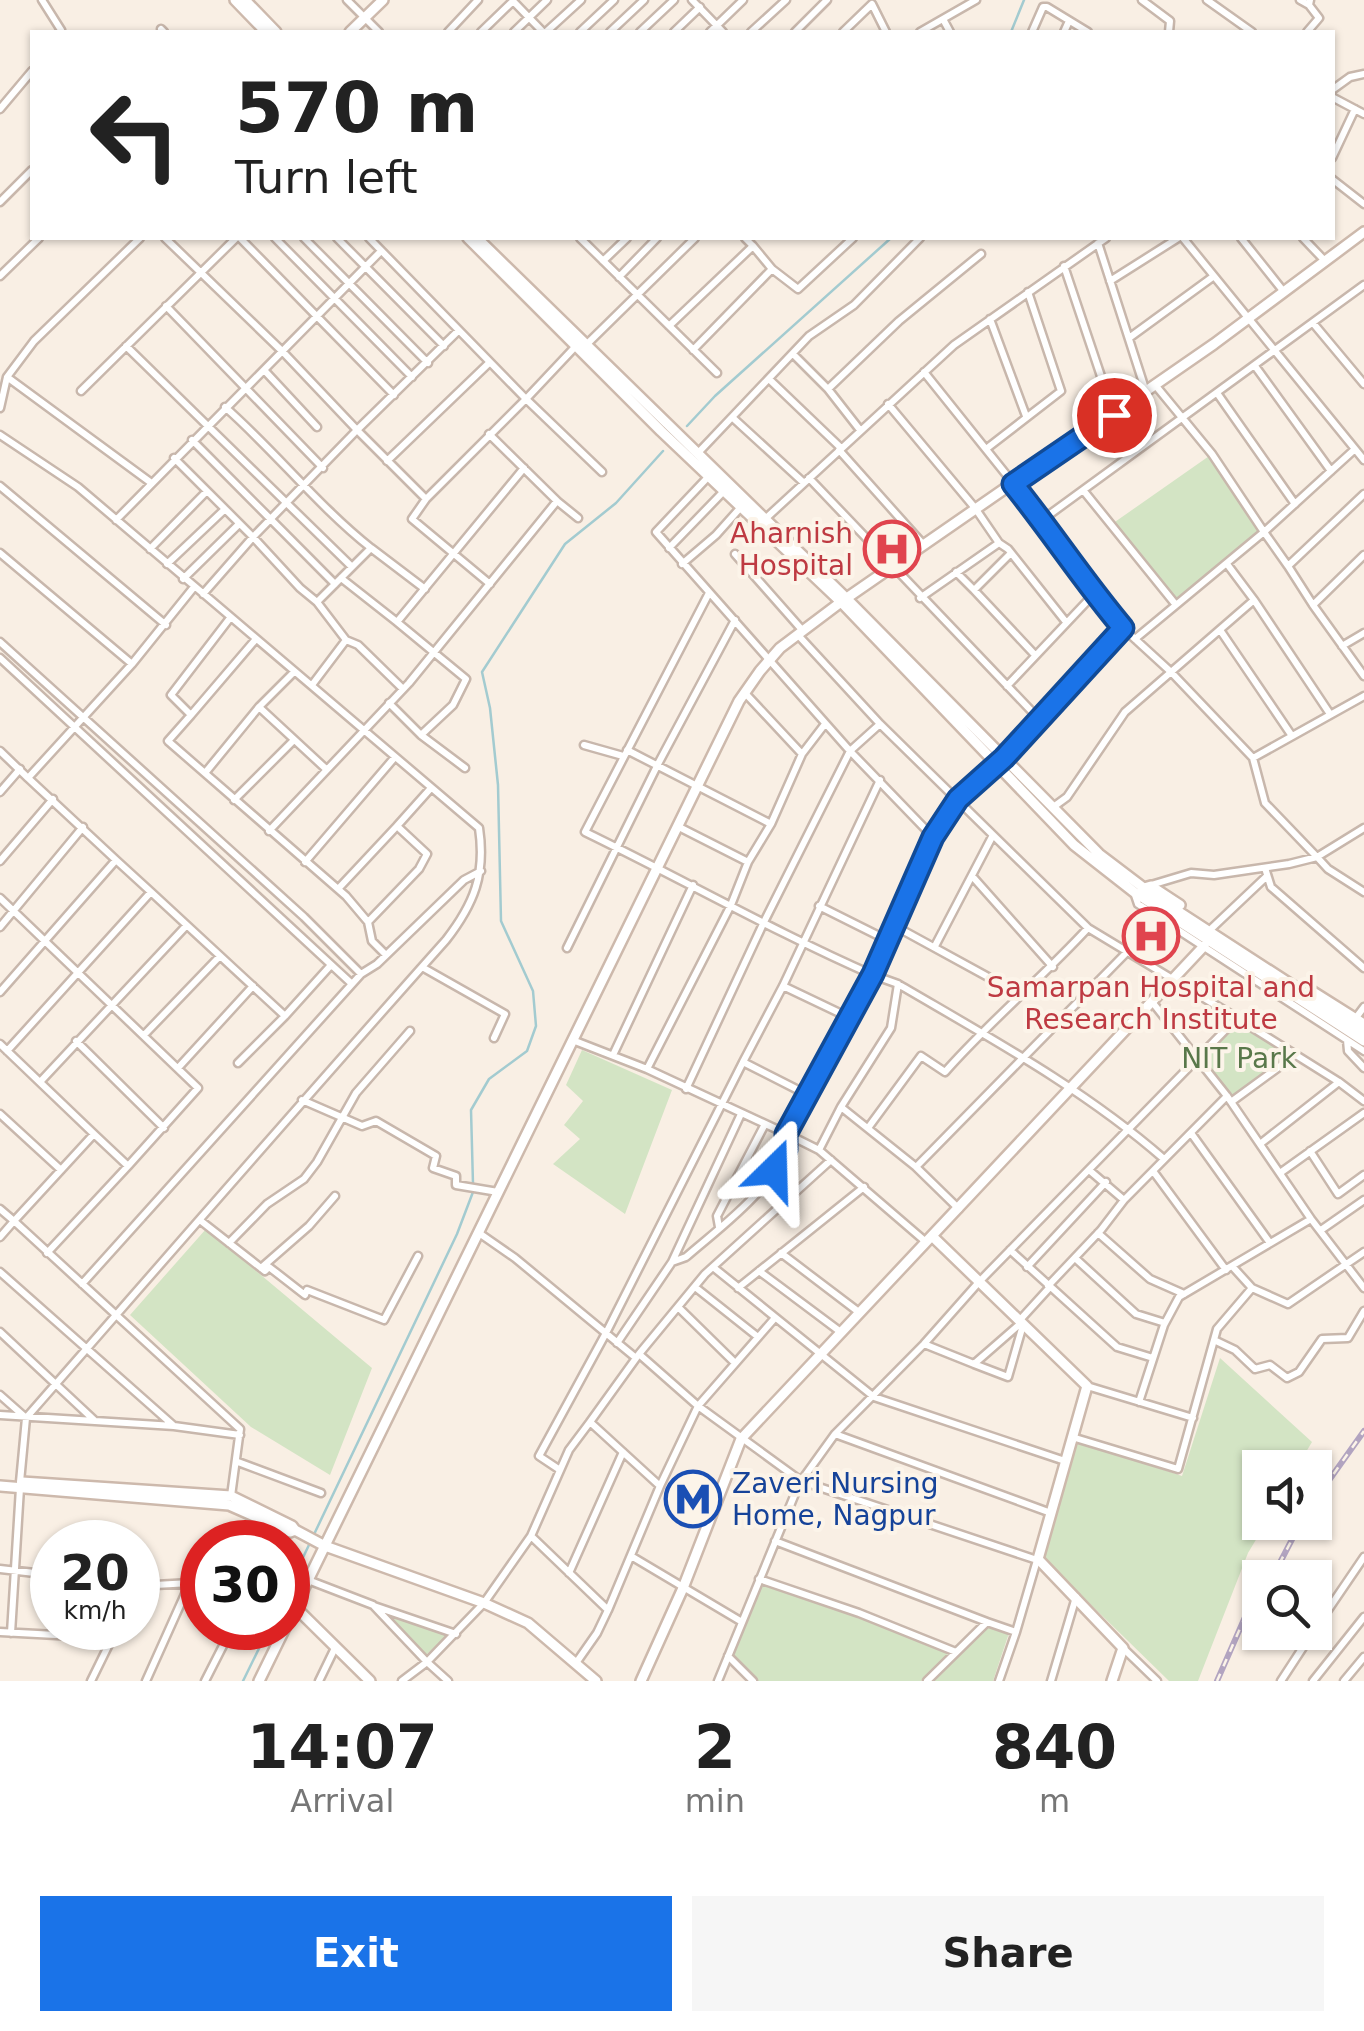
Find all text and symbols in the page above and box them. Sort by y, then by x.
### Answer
text: 570 m [235,67,478,149]
icon: left [70,70,200,200]
text: Turn left [235,151,418,204]
pin [1072,373,1157,458]
icon: arrive [1087,388,1142,443]
place label: Aharnish Hospital [730,517,853,582]
hospital icon: Aharnish Hospital [862,519,922,579]
hospital icon: Samarpan Hospital and Research Institute [1121,906,1181,966]
place label: Samarpan Hospital and Research Institute [987,971,1315,1036]
park label: NIT Park [1181,1042,1298,1075]
position arrow [722,1118,826,1222]
map controls [1242,1450,1332,1650]
button: sound [1242,1450,1332,1540]
place label: Zaveri Nursing Home, Nagpur [732,1467,938,1532]
metro station icon: Zaveri Nursing Home, Nagpur [663,1469,723,1529]
speed limit sign: 30 [180,1520,310,1650]
text: 20 [60,1544,130,1602]
button: search [1242,1560,1332,1650]
text: km/h [63,1596,127,1625]
text: 14:07 [247,1712,438,1782]
text: 2 [694,1712,736,1782]
text: 840 [992,1712,1117,1782]
text: Arrival [290,1782,394,1820]
text: min [685,1782,745,1820]
text: m [1039,1782,1070,1820]
button: Exit [40,1896,672,2011]
button: Share [692,1896,1324,2011]

